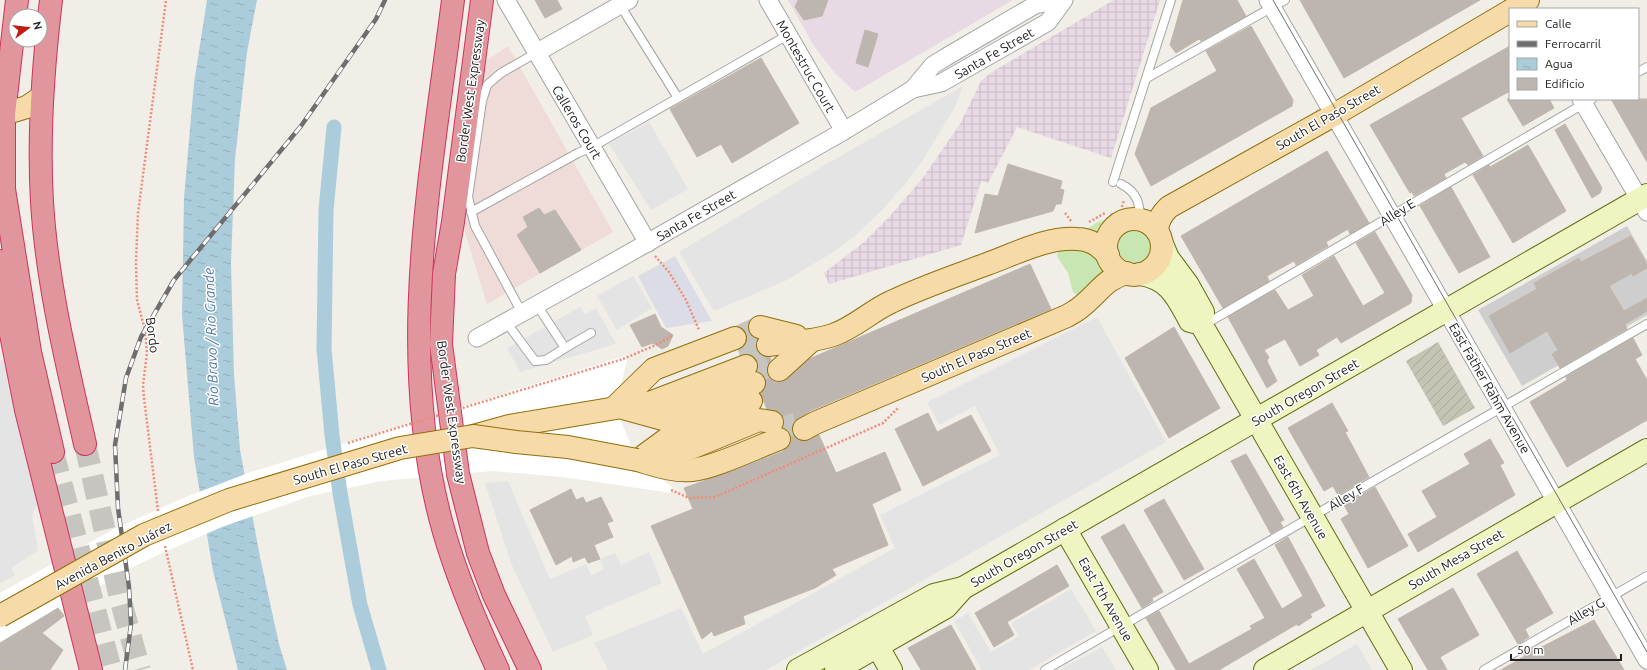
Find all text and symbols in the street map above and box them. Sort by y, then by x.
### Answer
north arrow [8,8,48,48]
legend [1509,8,1639,100]
text: Calle [1545,17,1571,30]
street label: Montestruc Court [774,18,838,114]
street label: Border West Expressway [453,19,487,163]
text: N [31,20,45,31]
street label: Santa Fe Street [952,25,1036,81]
text: Ferrocarril [1545,37,1601,50]
text: Agua [1545,57,1573,70]
text: Edificio [1545,77,1585,90]
street label: South El Paso Street [1273,81,1383,153]
street label: Calleros Court [550,83,604,161]
street label: Santa Fe Street [654,187,738,243]
street label: Alley E [1377,196,1417,228]
water label: Río Bravo / Rio Grande [201,268,221,406]
street label: Bordo [144,316,162,354]
street label: East Father Rahm Avenue [1447,320,1533,456]
street label: South El Paso Street [919,326,1033,384]
street label: Border West Expressway [435,340,469,484]
street label: South Oregon Street [1249,356,1361,428]
street label: South El Paso Street [291,441,409,487]
street label: East 6th Avenue [1271,453,1331,541]
street label: Alley F [1326,481,1366,513]
street label: South Oregon Street [968,517,1080,589]
street label: Avenida Benito Juárez [52,518,174,592]
street label: South Mesa Street [1406,526,1506,592]
street label: East 7th Avenue [1076,555,1136,643]
street label: Alley G [1565,595,1607,627]
scale bar [1511,636,1621,662]
text: 50 m [1517,643,1544,656]

